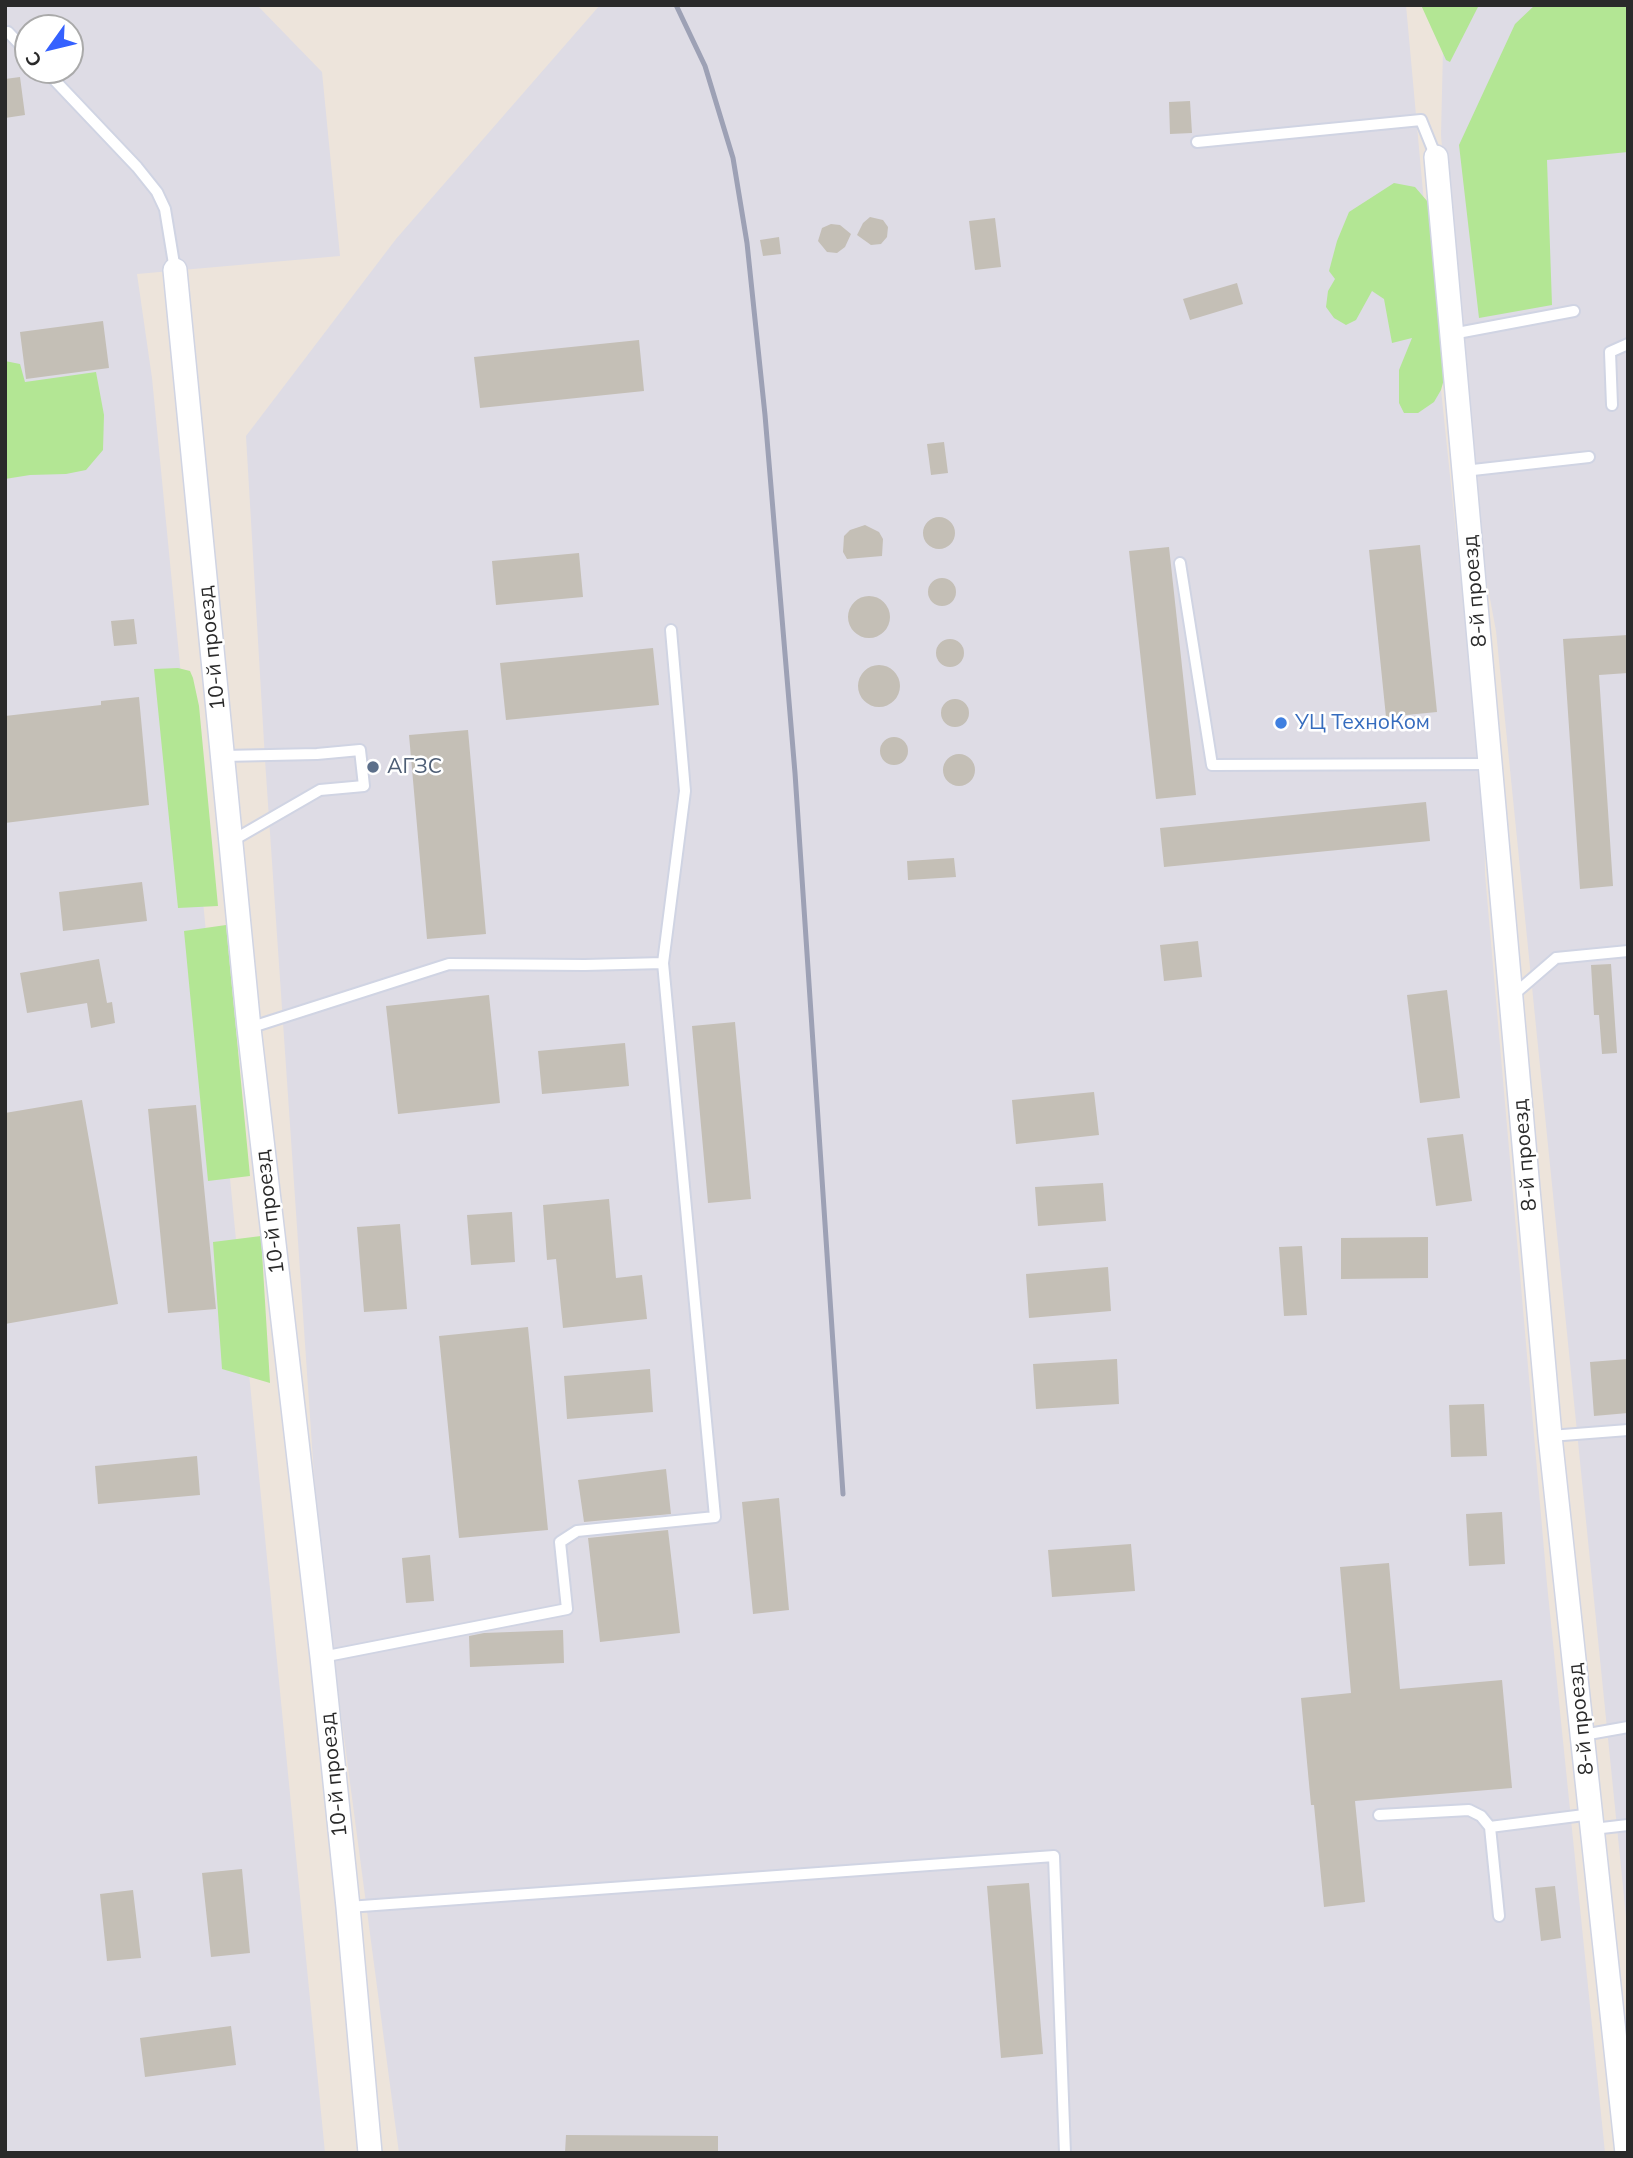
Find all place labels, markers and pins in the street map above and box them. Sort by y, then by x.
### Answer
place label: УЦ ТехноКом [1295,710,1430,736]
marker: УЦ ТехноКом [1273,715,1289,731]
place label: АГЗС [387,754,442,780]
marker: АГЗС [365,759,381,775]

